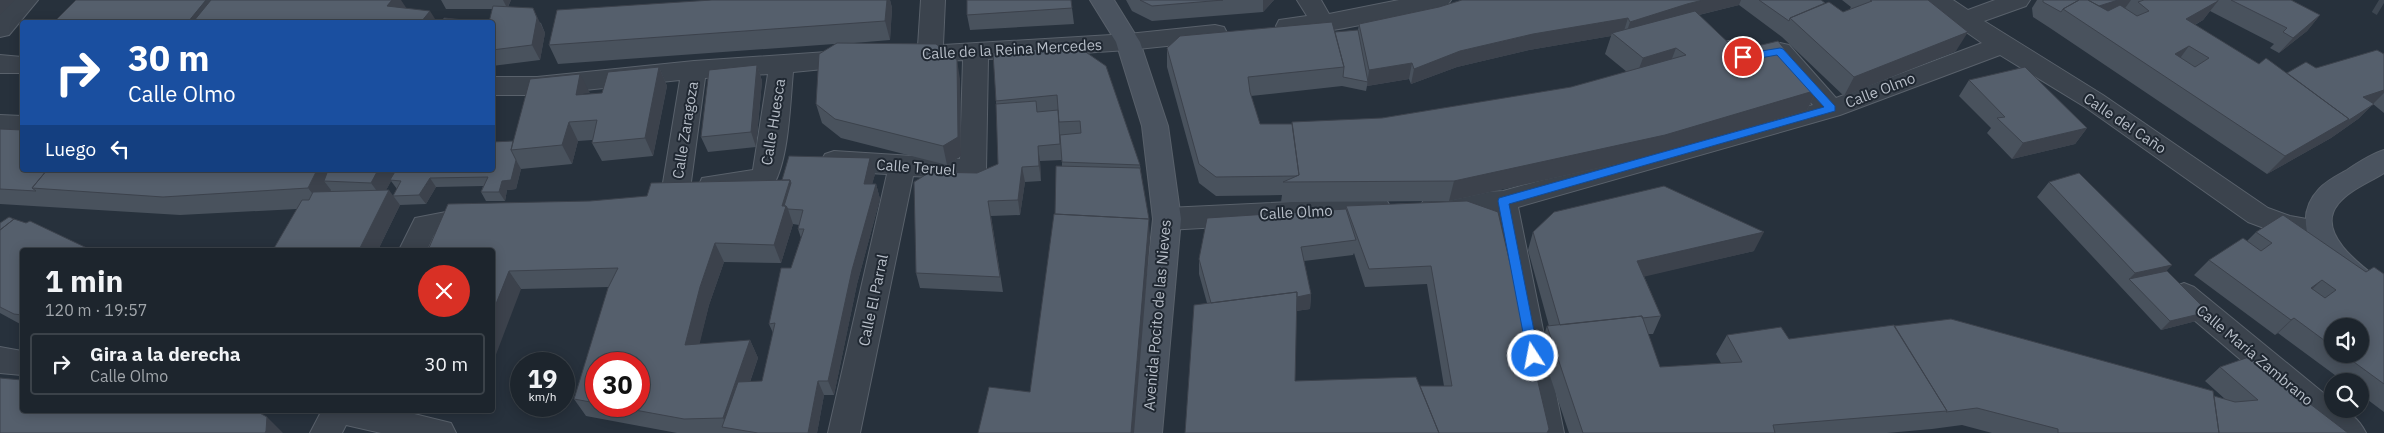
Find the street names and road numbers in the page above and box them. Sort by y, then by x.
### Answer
street label: Calle de la Reina Mercedes [921,35,1103,63]
street label: Calle Olmo [1842,68,1918,112]
street label: Calle Huesca [757,77,789,167]
street label: Calle Zaragoza [668,80,702,180]
street label: Calle del Caño [2080,88,2170,158]
street label: Calle Teruel [876,155,956,179]
street label: Calle Olmo [1259,201,1333,223]
street label: Avenida Pocito de las Nieves [1139,219,1175,411]
street label: Calle El Parral [854,252,892,348]
street label: Calle María Zambrano [2193,300,2317,410]

